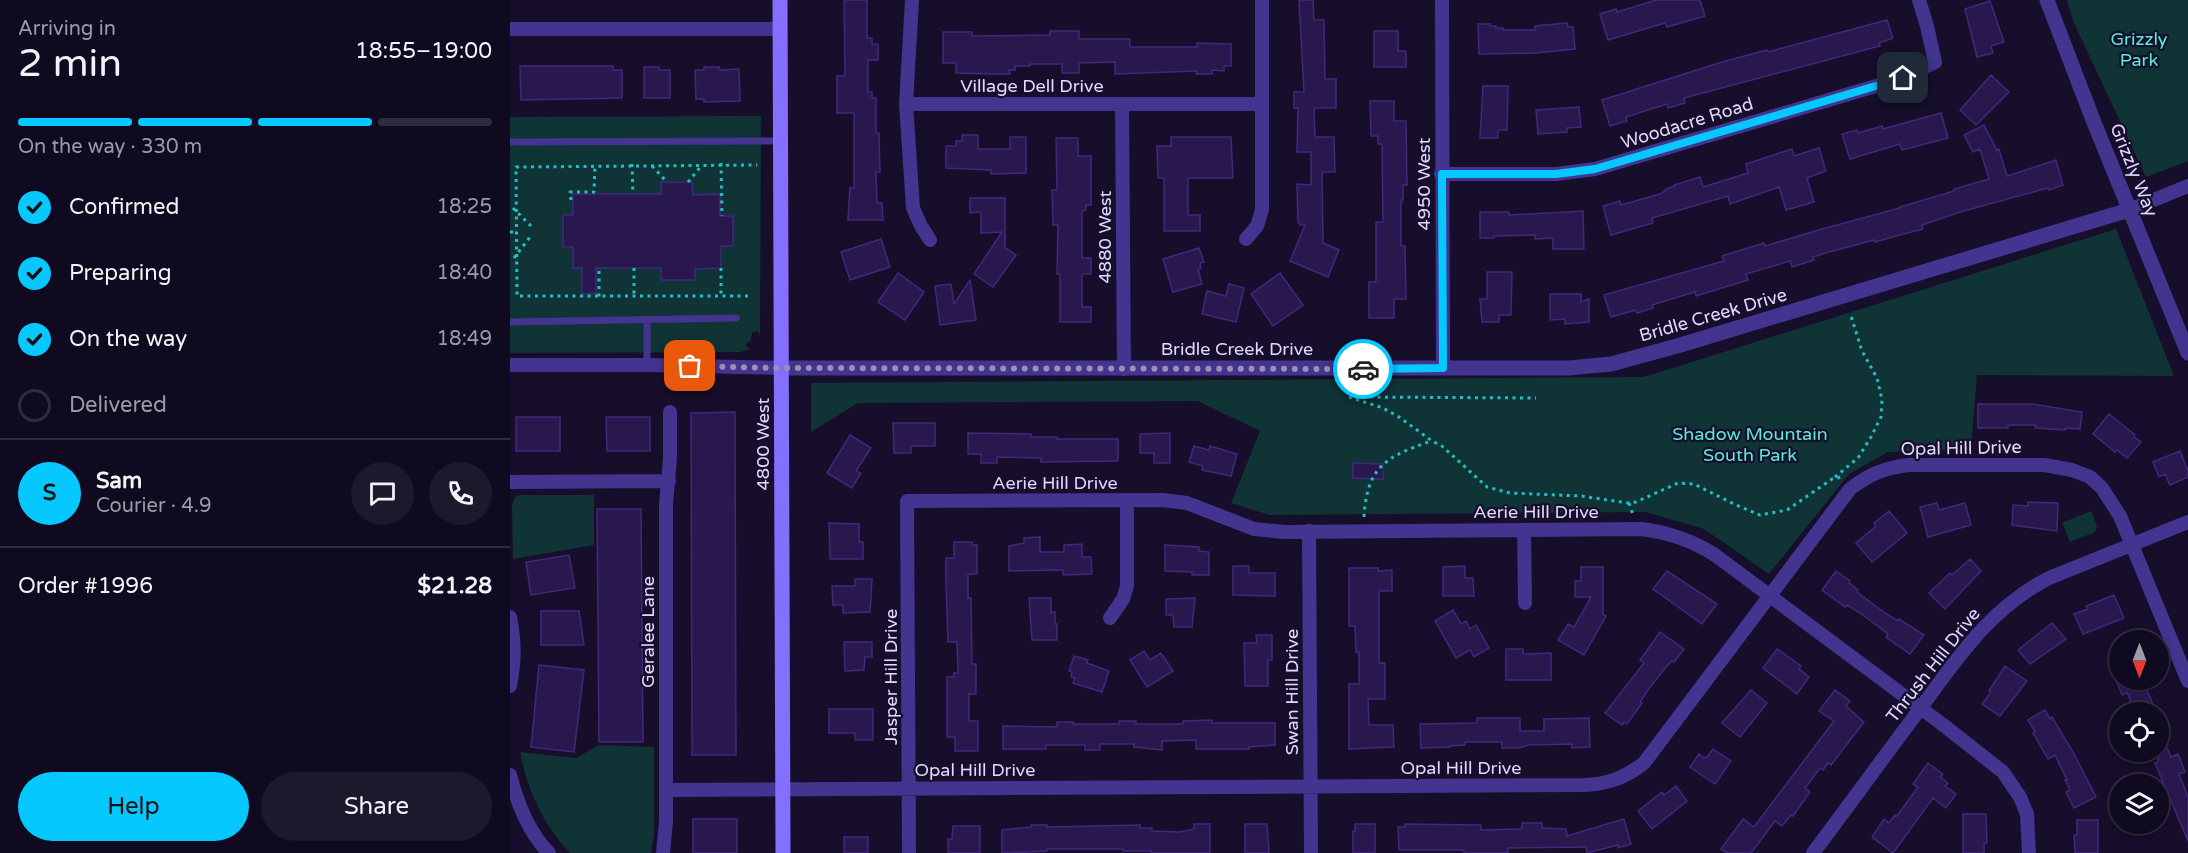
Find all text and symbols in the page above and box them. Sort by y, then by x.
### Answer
text: Arriving in [18,17,116,41]
park label: Grizzly Park [2110,28,2168,71]
text: 18:55–19:00 [355,38,492,64]
text: 2 min [18,40,122,87]
pin [1877,52,1928,103]
icon: home [1886,61,1919,94]
street label: Village Dell Drive [960,75,1104,97]
street label: Woodacre Road [1618,92,1756,154]
street label: Grizzly Way [2105,120,2163,220]
text: On the way · 330 m [18,135,202,159]
street label: 4950 West [1413,137,1435,230]
street label: 4880 West [1094,190,1116,283]
icon: check [18,191,51,224]
text: Confirmed [69,194,179,220]
text: 18:25 [437,195,492,219]
icon: check [18,257,51,290]
text: Preparing [69,260,172,286]
text: 18:40 [437,261,492,285]
street label: Bridle Creek Drive [1637,283,1789,347]
icon: check [18,323,51,356]
text: On the way [69,326,187,352]
text: 18:49 [437,327,492,351]
street label: Bridle Creek Drive [1161,338,1313,360]
courier [1333,339,1393,399]
pin [664,340,715,391]
icon: bag [673,349,706,382]
icon: car [1347,353,1380,386]
text: Delivered [69,392,167,418]
street label: 4800 West [752,397,774,490]
park label: Shadow Mountain South Park [1672,423,1828,466]
street label: Opal Hill Drive [1900,436,2022,460]
button: chat [351,462,414,525]
button: phone [429,462,492,525]
text: Sam [96,468,142,494]
street label: Aerie Hill Drive [992,472,1118,494]
text: S [43,480,56,506]
text: Courier · 4.9 [96,494,211,518]
street label: Aerie Hill Drive [1473,501,1599,523]
text: Order #1996 [18,573,153,599]
text: $21.28 [417,573,492,599]
street label: Geralee Lane [637,576,659,688]
street label: Thrush Hill Drive [1881,603,1985,727]
street label: Jasper Hill Drive [880,609,902,745]
street label: Swan Hill Drive [1281,629,1303,755]
north arrow [2109,630,2169,690]
map controls [2109,630,2169,834]
button: locate [2109,702,2169,762]
street label: Opal Hill Drive [1401,757,1521,779]
street label: Opal Hill Drive [915,759,1035,781]
button: Help [18,772,249,841]
button: Share [261,772,492,841]
button: layers [2109,774,2169,834]

